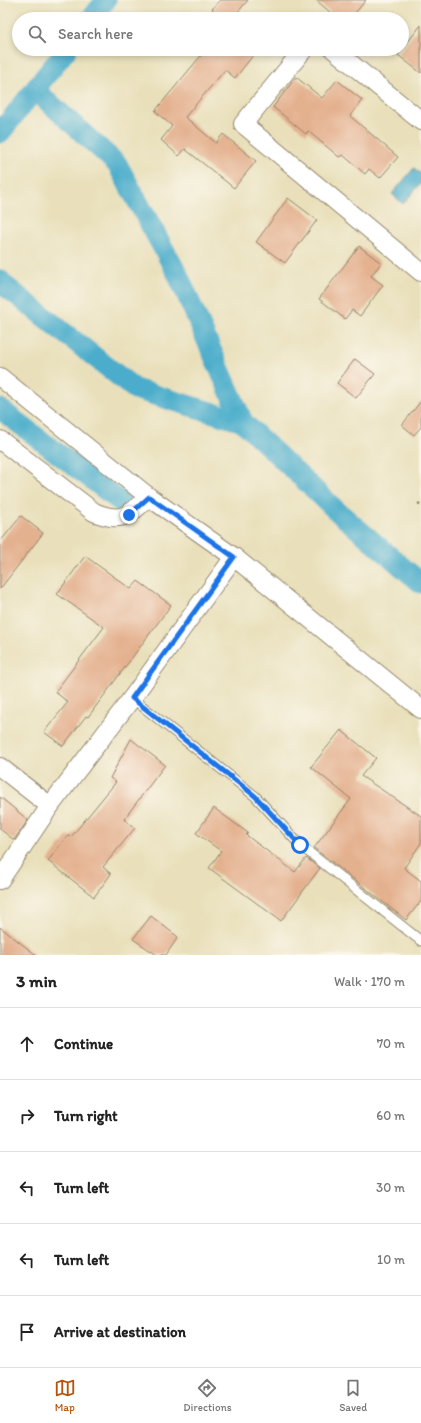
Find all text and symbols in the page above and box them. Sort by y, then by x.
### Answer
search box [12,12,409,56]
icon: search [26,23,48,45]
text: Search here [58,25,133,43]
route end [120,506,138,524]
route start [291,836,309,854]
text: 3 min [16,971,57,991]
text: Walk · 170 m [334,974,405,989]
icon: ahead [16,1033,38,1055]
text: Continue [54,1035,113,1053]
text: 70 m [377,1036,405,1051]
icon: right [16,1105,38,1127]
text: Turn right [54,1107,118,1125]
text: 60 m [376,1108,405,1123]
icon: left [16,1177,38,1199]
text: Turn left [54,1179,109,1197]
text: 30 m [376,1180,405,1195]
icon: left [16,1249,38,1271]
text: Turn left [54,1251,109,1269]
text: 10 m [377,1252,405,1267]
icon: arrive [16,1321,38,1343]
text: Arrive at destination [54,1323,186,1341]
tab: Map [54,1377,76,1414]
tab: Directions [183,1377,232,1414]
tab: Saved [339,1377,367,1414]

